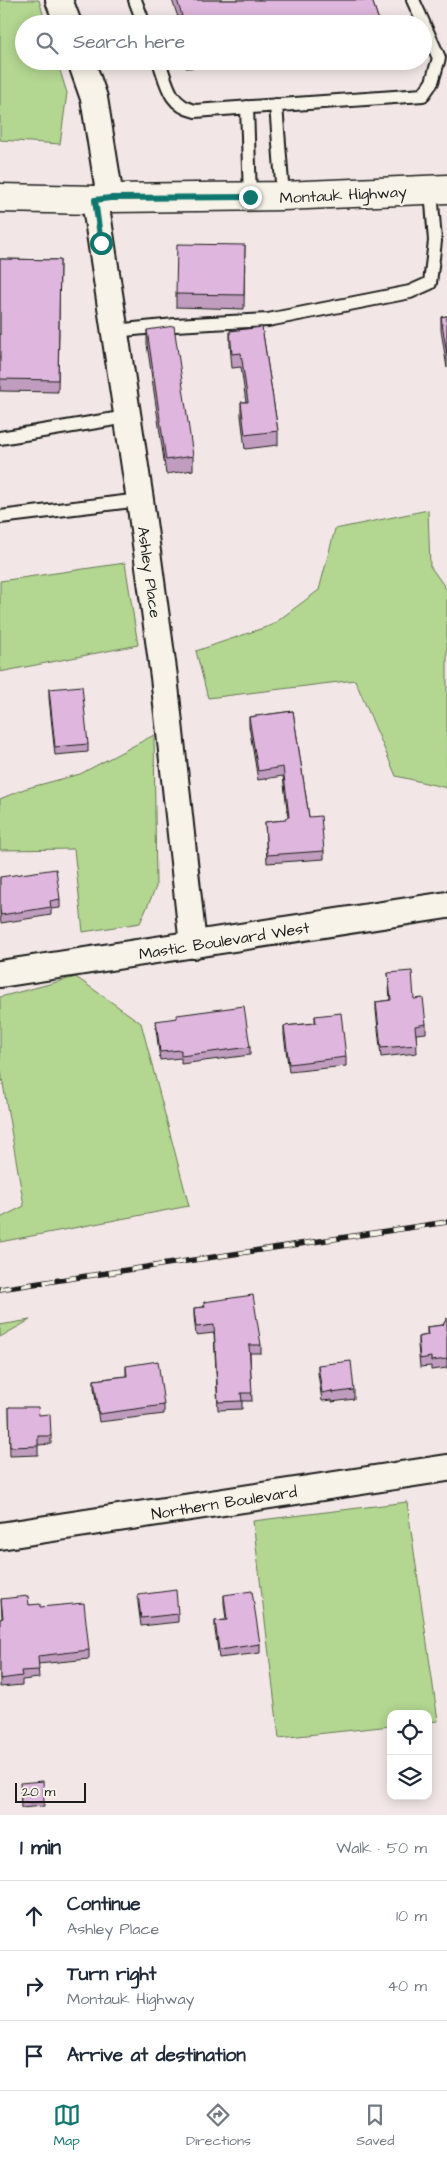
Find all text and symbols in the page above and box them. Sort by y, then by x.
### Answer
search box [15,15,432,70]
icon: search [33,29,61,57]
text: Search here [73,29,185,56]
street label: Montauk Highway [279,181,407,210]
route end [239,186,262,209]
route start [90,232,113,255]
street label: Ashley Place [131,525,166,620]
street label: Mastic Boulevard West [137,917,312,965]
street label: Northern Boulevard [150,1481,299,1525]
map controls [387,1710,432,1800]
button: locate [387,1710,432,1755]
button: layers [387,1755,432,1800]
scale bar [15,1780,86,1803]
text: 20 m [22,1782,55,1802]
text: 1 min [20,1833,61,1862]
text: Walk · 50 m [336,1837,427,1859]
text: Continue [67,1891,141,1918]
icon: ahead [20,1902,48,1930]
text: 10 m [396,1905,427,1927]
text: Ashley Place [67,1918,159,1940]
text: Turn right [67,1961,156,1988]
icon: right [20,1972,48,2000]
text: 40 m [387,1975,427,1997]
text: Montauk Highway [67,1988,194,2010]
icon: arrive [20,2042,48,2070]
text: Arrive at destination [67,2042,246,2069]
tab: Map [53,2101,81,2151]
tab: Directions [186,2101,251,2151]
tab: Saved [356,2101,394,2151]

